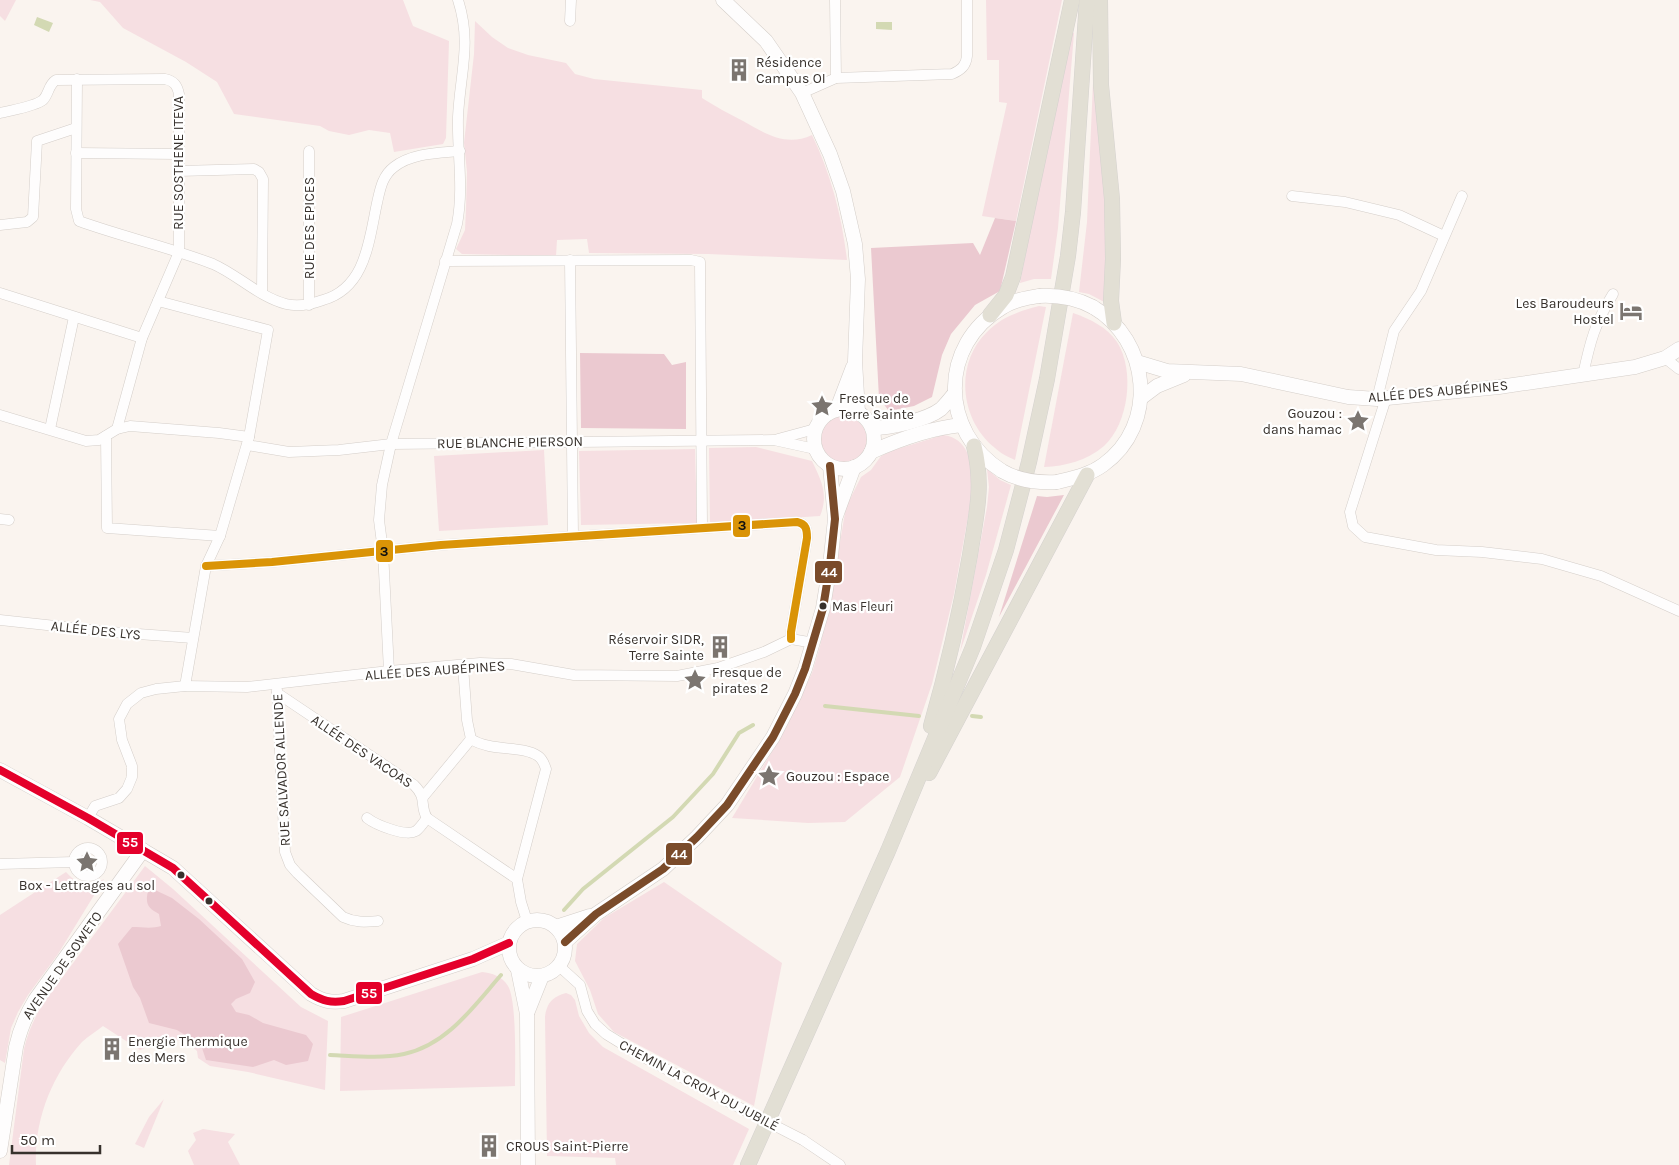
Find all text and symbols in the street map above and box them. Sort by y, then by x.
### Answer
place label: Résidence Campus OI [756,54,826,87]
building icon: Résidence Campus OI [726,57,752,83]
street label: RUE SOSTHENE ITEVA [170,96,187,230]
street label: RUE DES EPICES [301,177,318,279]
place label: Les Baroudeurs Hostel [1516,295,1614,328]
hotel icon: Les Baroudeurs Hostel [1618,298,1644,324]
street label: ALLÉE DES AUBÉPINES [1367,376,1509,406]
place label: Fresque de Terre Sainte [839,390,914,423]
place icon: Fresque de Terre Sainte [809,393,835,419]
place label: Gouzou : dans hamac [1263,405,1342,438]
place icon: Gouzou : dans hamac [1345,408,1371,434]
street label: RUE BLANCHE PIERSON [437,433,583,452]
line badge: 3 [732,514,751,538]
text: 3 [738,517,746,534]
line badge: 3 [375,539,394,563]
text: 3 [380,543,388,560]
line badge: 44 [814,560,843,584]
text: 44 [821,564,838,581]
place label: Mas Fleuri [832,599,894,614]
marker: Mas Fleuri [818,601,828,611]
street label: ALLÉE DES LYS [50,616,142,644]
place label: Réservoir SIDR, Terre Sainte [608,631,704,664]
building icon: Réservoir SIDR, Terre Sainte [707,634,733,660]
street label: ALLÉE DES AUBÉPINES [364,656,506,684]
place label: Fresque de pirates 2 [712,664,782,697]
place icon: Fresque de pirates 2 [682,667,708,693]
street label: RUE SALVADOR ALLENDE [269,693,294,847]
street label: ALLÉE DES VACOAS [308,710,416,792]
place icon: Gouzou : Espace [756,763,782,789]
place label: Gouzou : Espace [786,768,889,785]
line badge: 55 [116,831,144,855]
text: 55 [122,834,138,851]
line badge: 44 [665,842,693,866]
text: 44 [671,846,688,863]
place icon: Box - Lettrages au sol [74,849,100,875]
unlabelled marker [176,870,186,880]
place label: Box - Lettrages au sol [19,877,155,894]
unlabelled marker [204,896,214,906]
street label: AVENUE DE SOWETO [19,908,106,1022]
line badge: 55 [355,981,383,1005]
text: 55 [361,985,377,1002]
place label: Energie Thermique des Mers [128,1033,248,1066]
street label: CHEMIN LA CROIX DU JUBILÉ [616,1035,782,1135]
building icon: Energie Thermique des Mers [99,1036,125,1062]
scale bar [12,1122,100,1154]
text: 50 m [20,1131,55,1149]
building icon: CROUS Saint-Pierre [476,1133,502,1159]
place label: CROUS Saint-Pierre [506,1138,628,1155]

